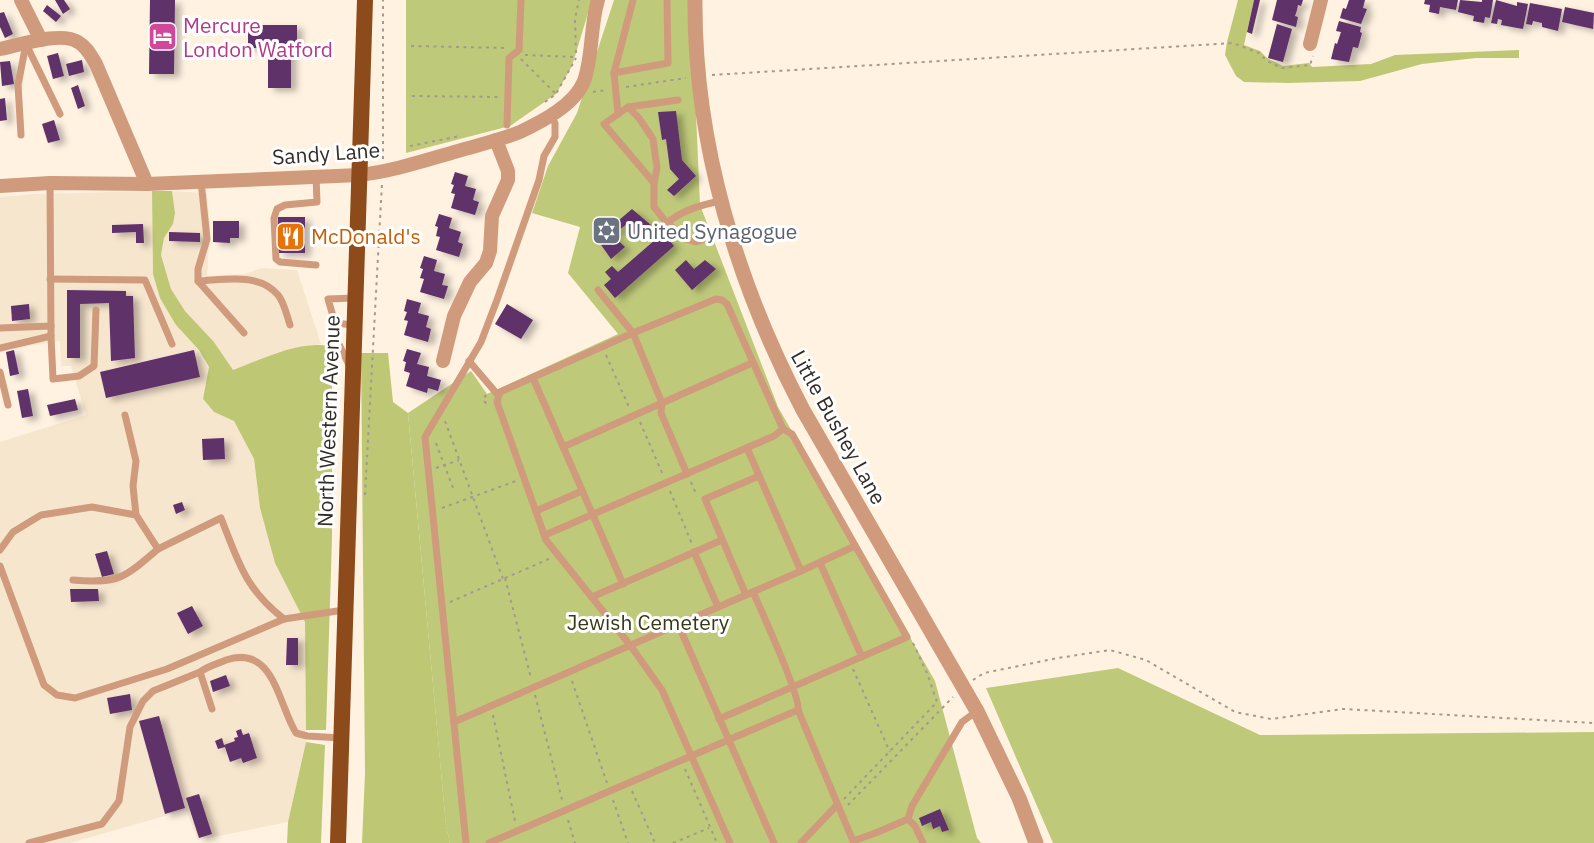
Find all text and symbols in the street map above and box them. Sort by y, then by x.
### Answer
place label: Mercure London Watford [183,11,333,63]
hotel icon: Mercure London Watford [146,21,178,53]
street label: Sandy Lane [271,135,381,171]
synagogue icon: United Synagogue [590,215,622,247]
place label: United Synagogue [627,217,797,245]
restaurant icon: McDonald's [274,220,306,252]
place label: McDonald's [311,222,421,250]
street label: North Western Avenue [310,314,346,528]
street label: Little Bushey Lane [785,345,893,509]
park label: Jewish Cemetery [567,608,730,636]

